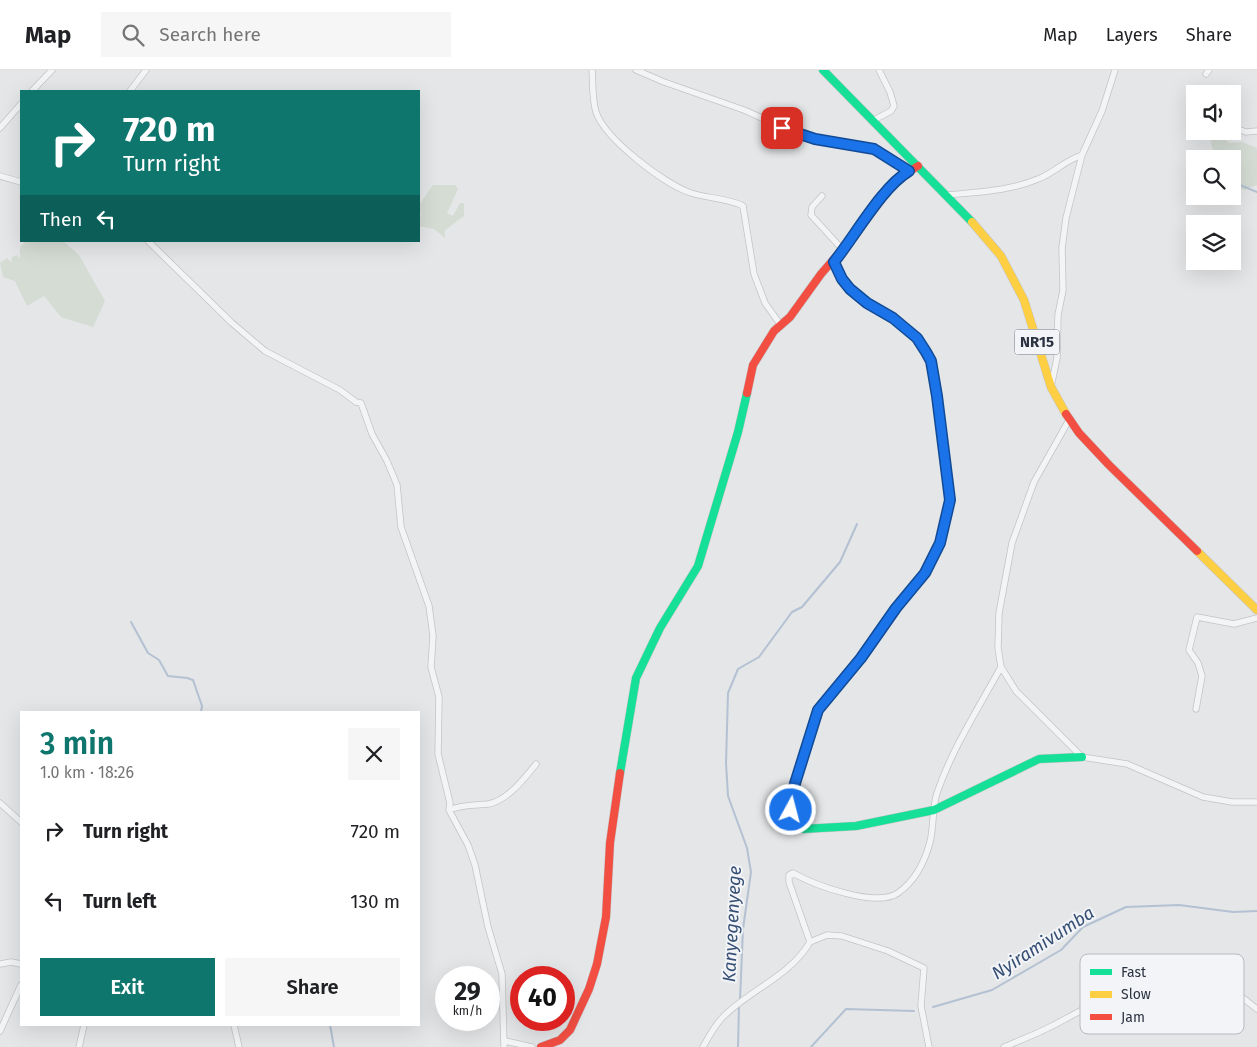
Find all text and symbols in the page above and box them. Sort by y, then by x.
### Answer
search box [101,12,451,57]
text: Map [25,21,71,49]
icon: search [119,21,147,49]
text: Search here [159,23,261,46]
text: Map [1043,24,1078,46]
text: Layers [1106,24,1158,46]
text: Share [1186,24,1232,46]
map controls [1186,85,1241,270]
button: sound [1186,85,1241,140]
pin [761,107,803,149]
text: 720 m [123,108,216,150]
icon: right [40,110,105,175]
icon: arrive [768,114,796,142]
text: Turn right [123,150,220,177]
button: search [1186,150,1241,205]
icon: left [92,205,120,233]
text: Then [40,208,82,231]
button: layers [1186,215,1241,270]
road number: NR15 [1014,330,1060,354]
text: 3 min [40,726,114,762]
button: close [348,728,400,780]
text: 1.0 km · 18:26 [40,763,134,782]
position arrow [764,783,816,835]
icon: right [40,817,68,845]
text: Turn right [83,820,168,843]
text: 720 m [351,820,400,843]
water label: Kanyegenyege [718,865,746,983]
icon: left [40,887,68,915]
text: Turn left [83,890,157,913]
text: 130 m [350,890,400,913]
water label: Nyiramivumba [988,902,1098,984]
legend [1080,954,1244,1034]
button: Exit [40,958,215,1016]
button: Share [225,958,400,1016]
text: Fast [1121,964,1147,981]
speed limit sign: 40 [510,966,575,1031]
text: 29 [454,977,481,1007]
text: Slow [1121,986,1151,1003]
text: km/h [453,1004,482,1018]
text: Jam [1121,1009,1145,1026]

